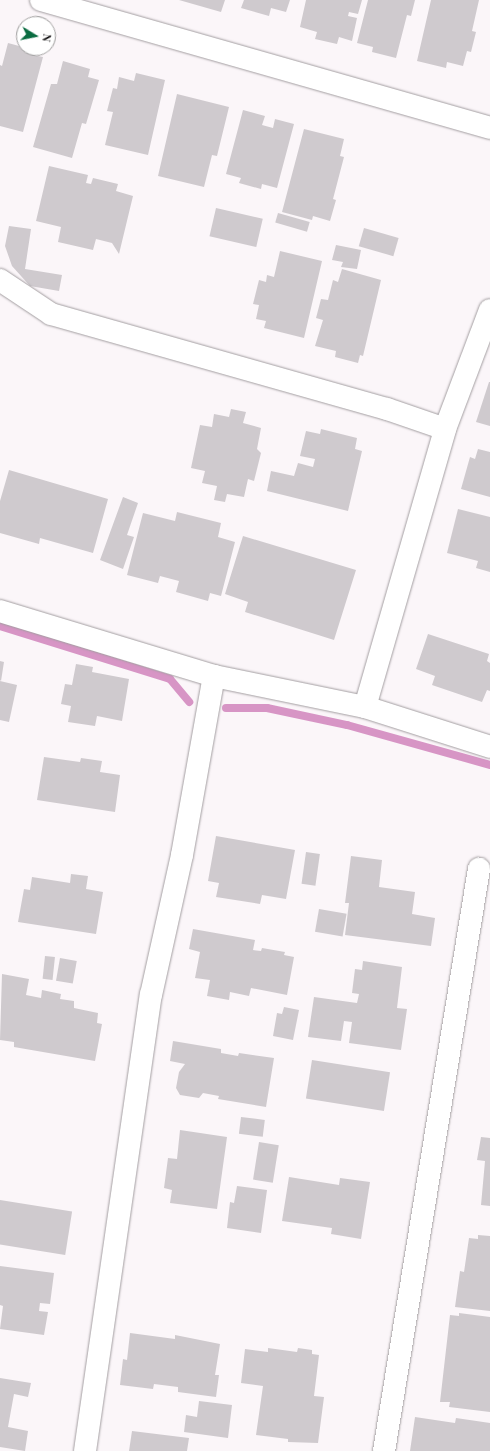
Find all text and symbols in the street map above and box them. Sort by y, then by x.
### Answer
north arrow [16,16,56,56]
text: N [39,33,55,43]

